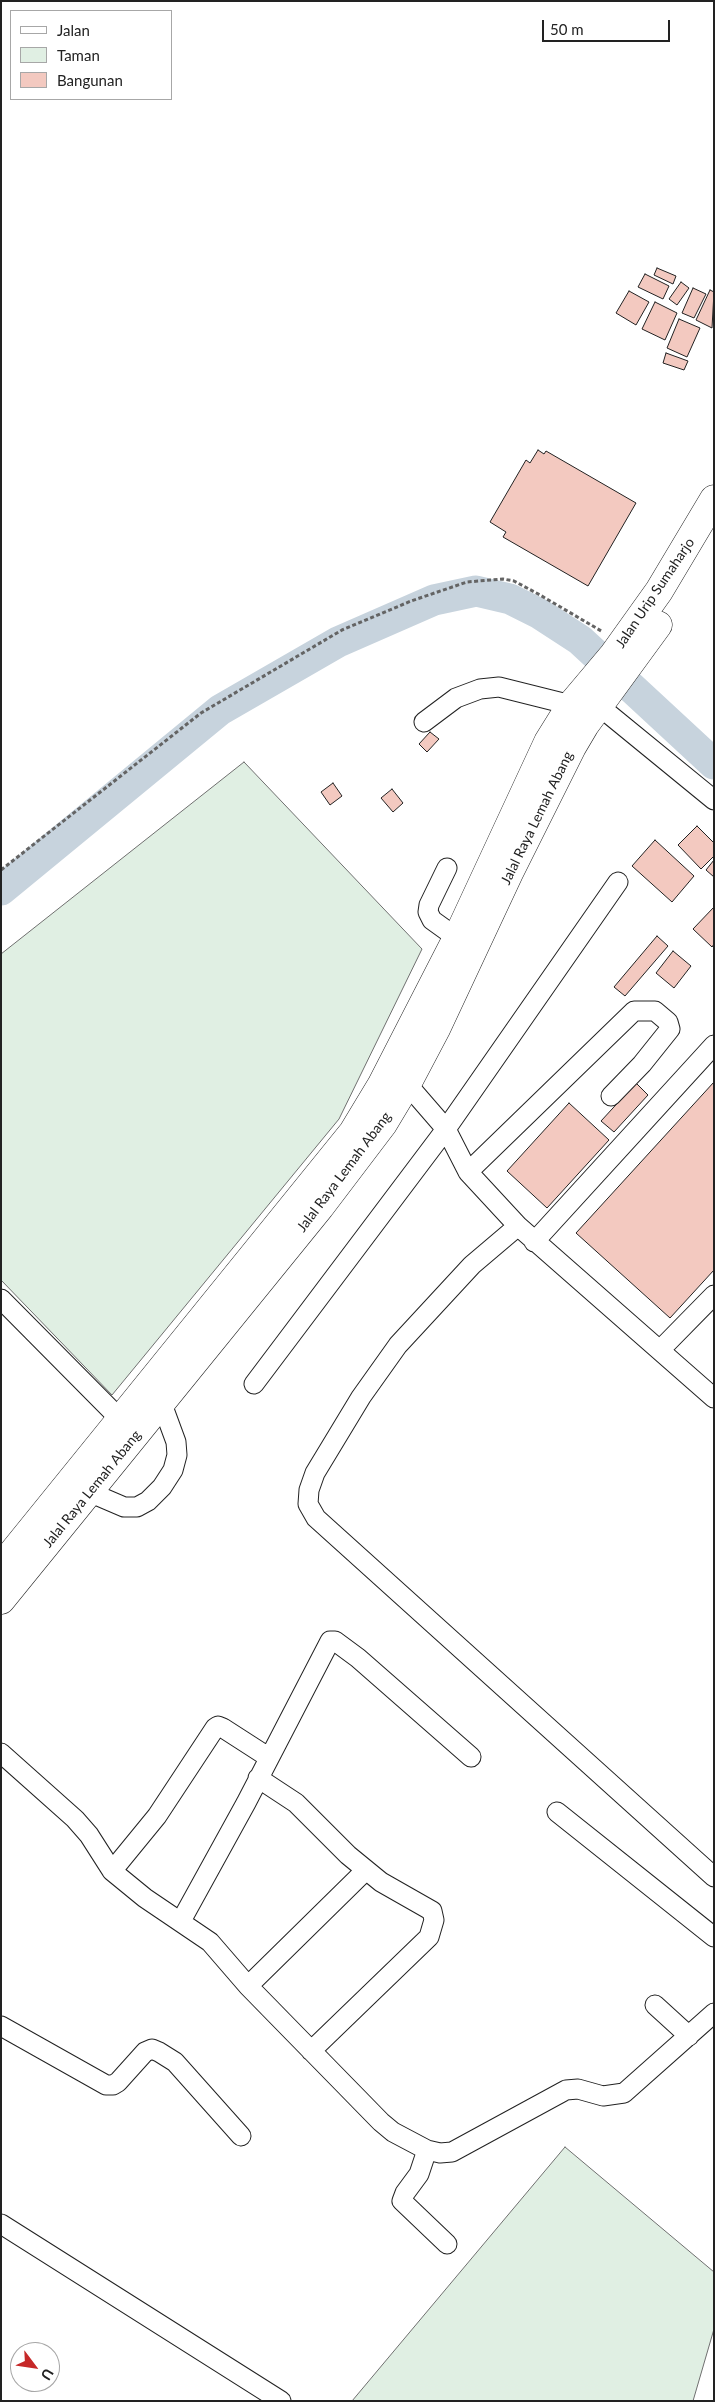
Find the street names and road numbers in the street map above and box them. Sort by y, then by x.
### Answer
street label: Jalan Urip Sumaharjo [612,535,698,651]
street label: Jalal Raya Lemah Abang [497,749,577,887]
street label: Jalal Raya Lemah Abang [293,1109,395,1235]
street label: Jalal Raya Lemah Abang [40,1427,144,1551]

